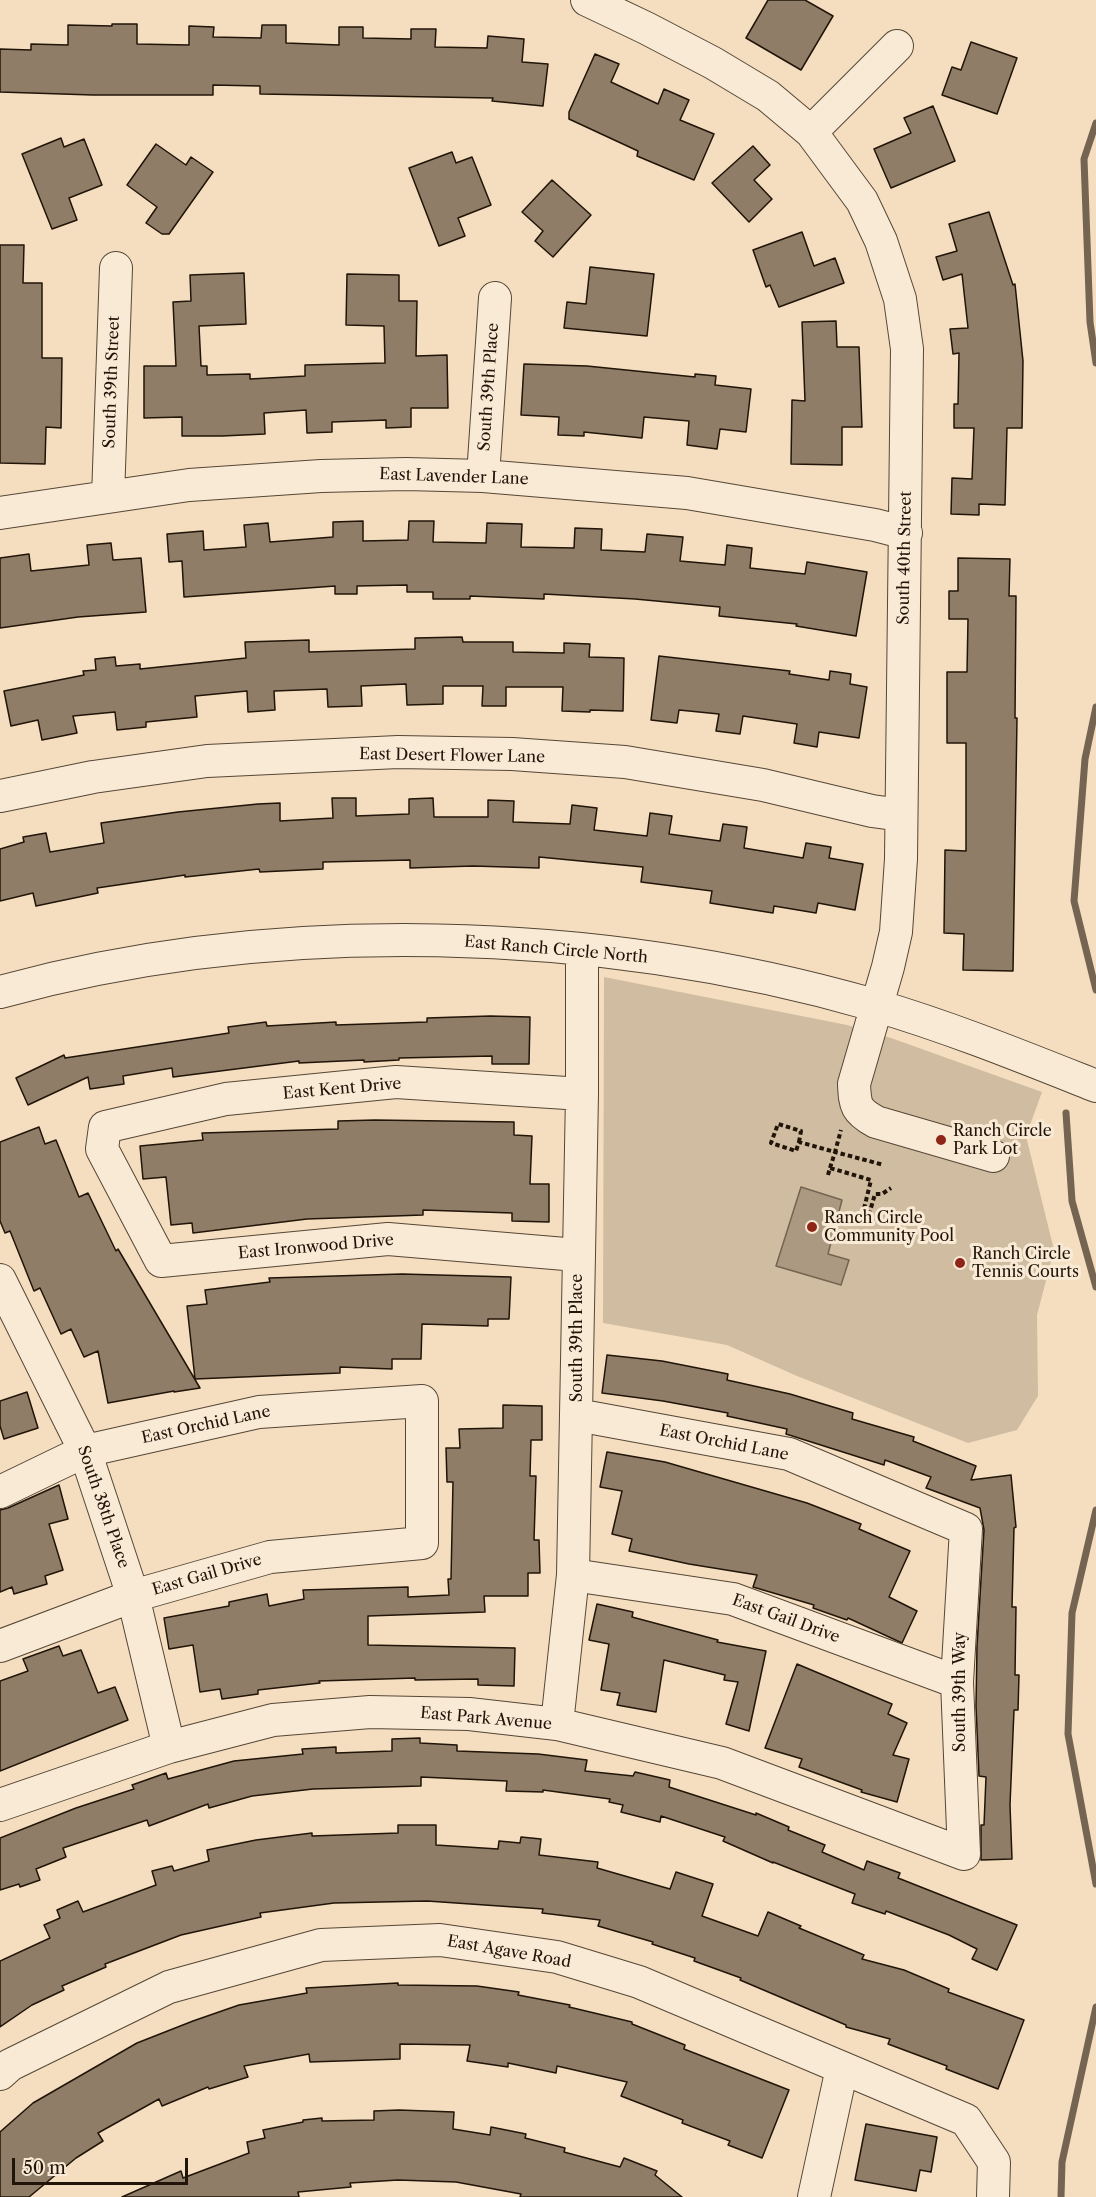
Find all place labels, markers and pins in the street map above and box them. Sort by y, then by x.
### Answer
place label: Ranch Circle Park Lot [953,1121,1052,1159]
marker: Ranch Circle Park Lot [934,1133,948,1147]
place label: Ranch Circle Community Pool [824,1208,954,1246]
marker: Ranch Circle Community Pool [805,1220,819,1234]
place label: Ranch Circle Tennis Courts [972,1244,1079,1282]
marker: Ranch Circle Tennis Courts [953,1256,967,1270]

